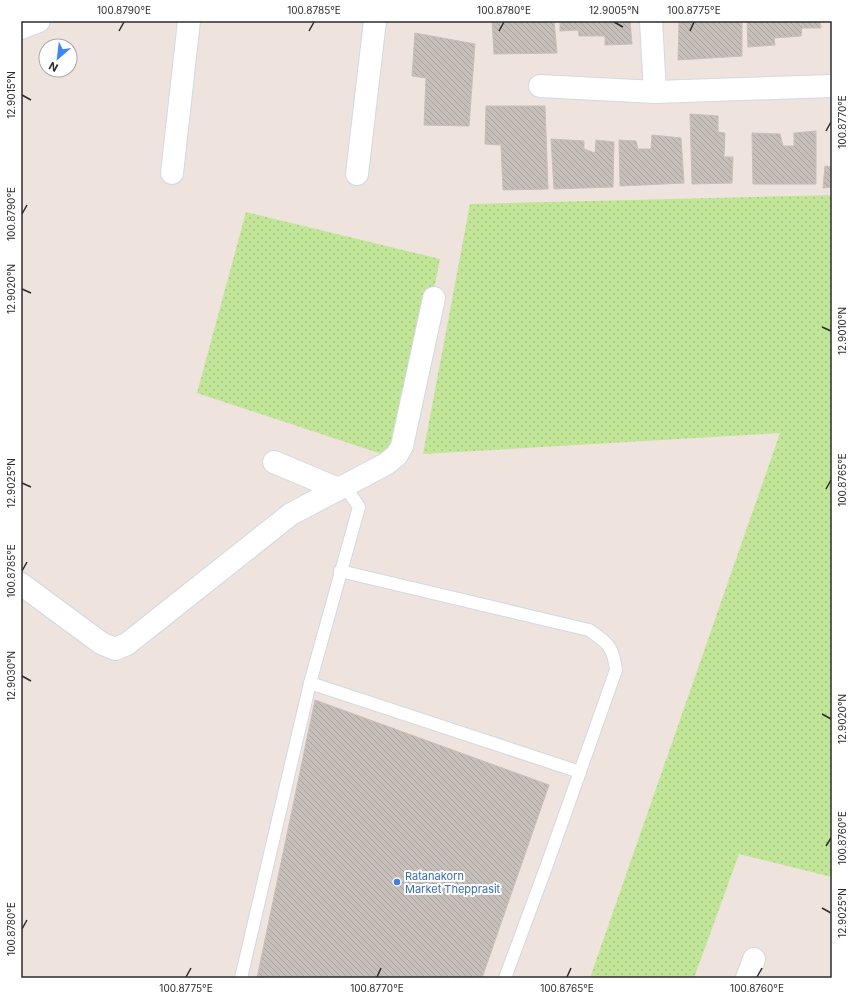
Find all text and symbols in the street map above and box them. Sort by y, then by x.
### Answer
text: 100.8790°E [97,4,151,16]
text: 100.8785°E [287,4,341,16]
text: 100.8780°E [477,4,531,16]
text: 12.9005°N [589,4,639,16]
text: 100.8775°E [667,4,721,16]
north arrow [38,38,78,78]
text: N [46,59,60,75]
text: 12.9015°N [5,71,17,119]
text: 100.8770°E [836,95,848,149]
text: 100.8790°E [5,187,17,241]
text: 12.9020°N [5,264,17,314]
text: 12.9010°N [836,307,848,355]
text: 100.8765°E [836,453,848,507]
text: 12.9025°N [5,458,17,508]
text: 100.8785°E [5,544,17,598]
text: 12.9030°N [5,651,17,701]
text: 12.9020°N [836,694,848,744]
text: 100.8760°E [836,811,848,865]
place label: Ratanakorn Market Thepprasit [405,869,501,896]
marker: Ratanakorn Market Thepprasit [392,877,402,887]
text: 12.9025°N [836,888,848,938]
text: 100.8780°E [5,902,17,956]
text: 100.8775°E [159,982,213,994]
text: 100.8770°E [350,982,404,994]
text: 100.8765°E [540,982,594,994]
text: 100.8760°E [730,982,784,994]

